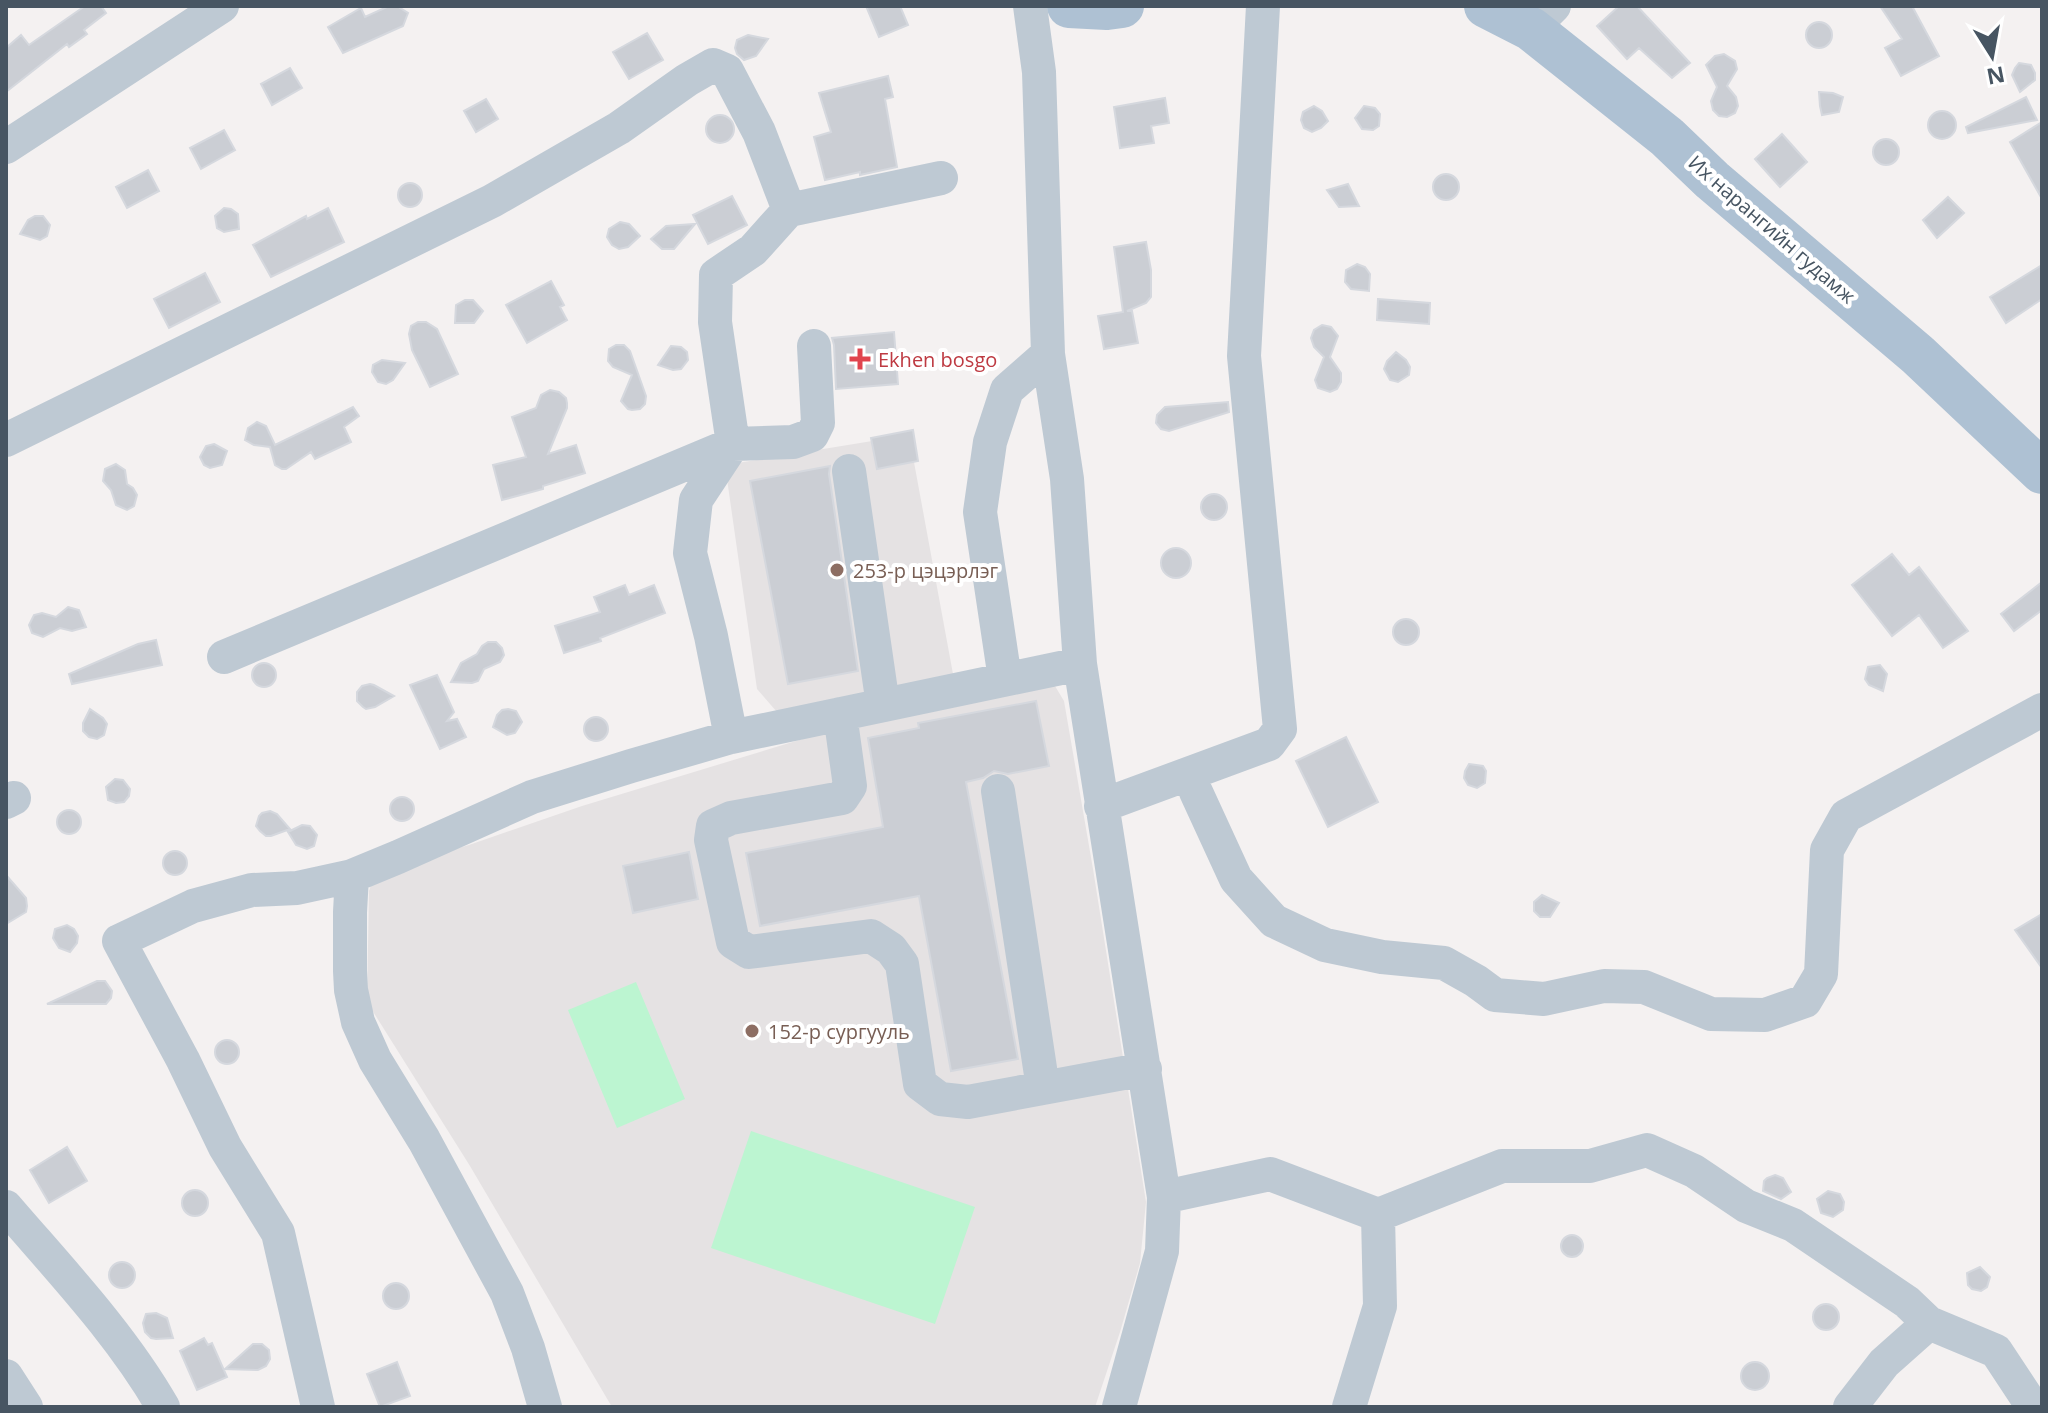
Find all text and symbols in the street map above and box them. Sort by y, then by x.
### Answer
north arrow [1952,16,2032,96]
text: N [1984,60,2008,93]
street label: Их нарангийн гудамж [1683,149,1862,309]
place label: Ekhen bosgo [878,346,997,373]
marker: Ekhen bosgo [849,348,871,370]
place label: 253-р цэцэрлэг [853,557,999,584]
marker: 253-р цэцэрлэг [828,561,846,579]
place label: 152-р сургууль [768,1018,910,1045]
marker: 152-р сургууль [743,1022,761,1040]

